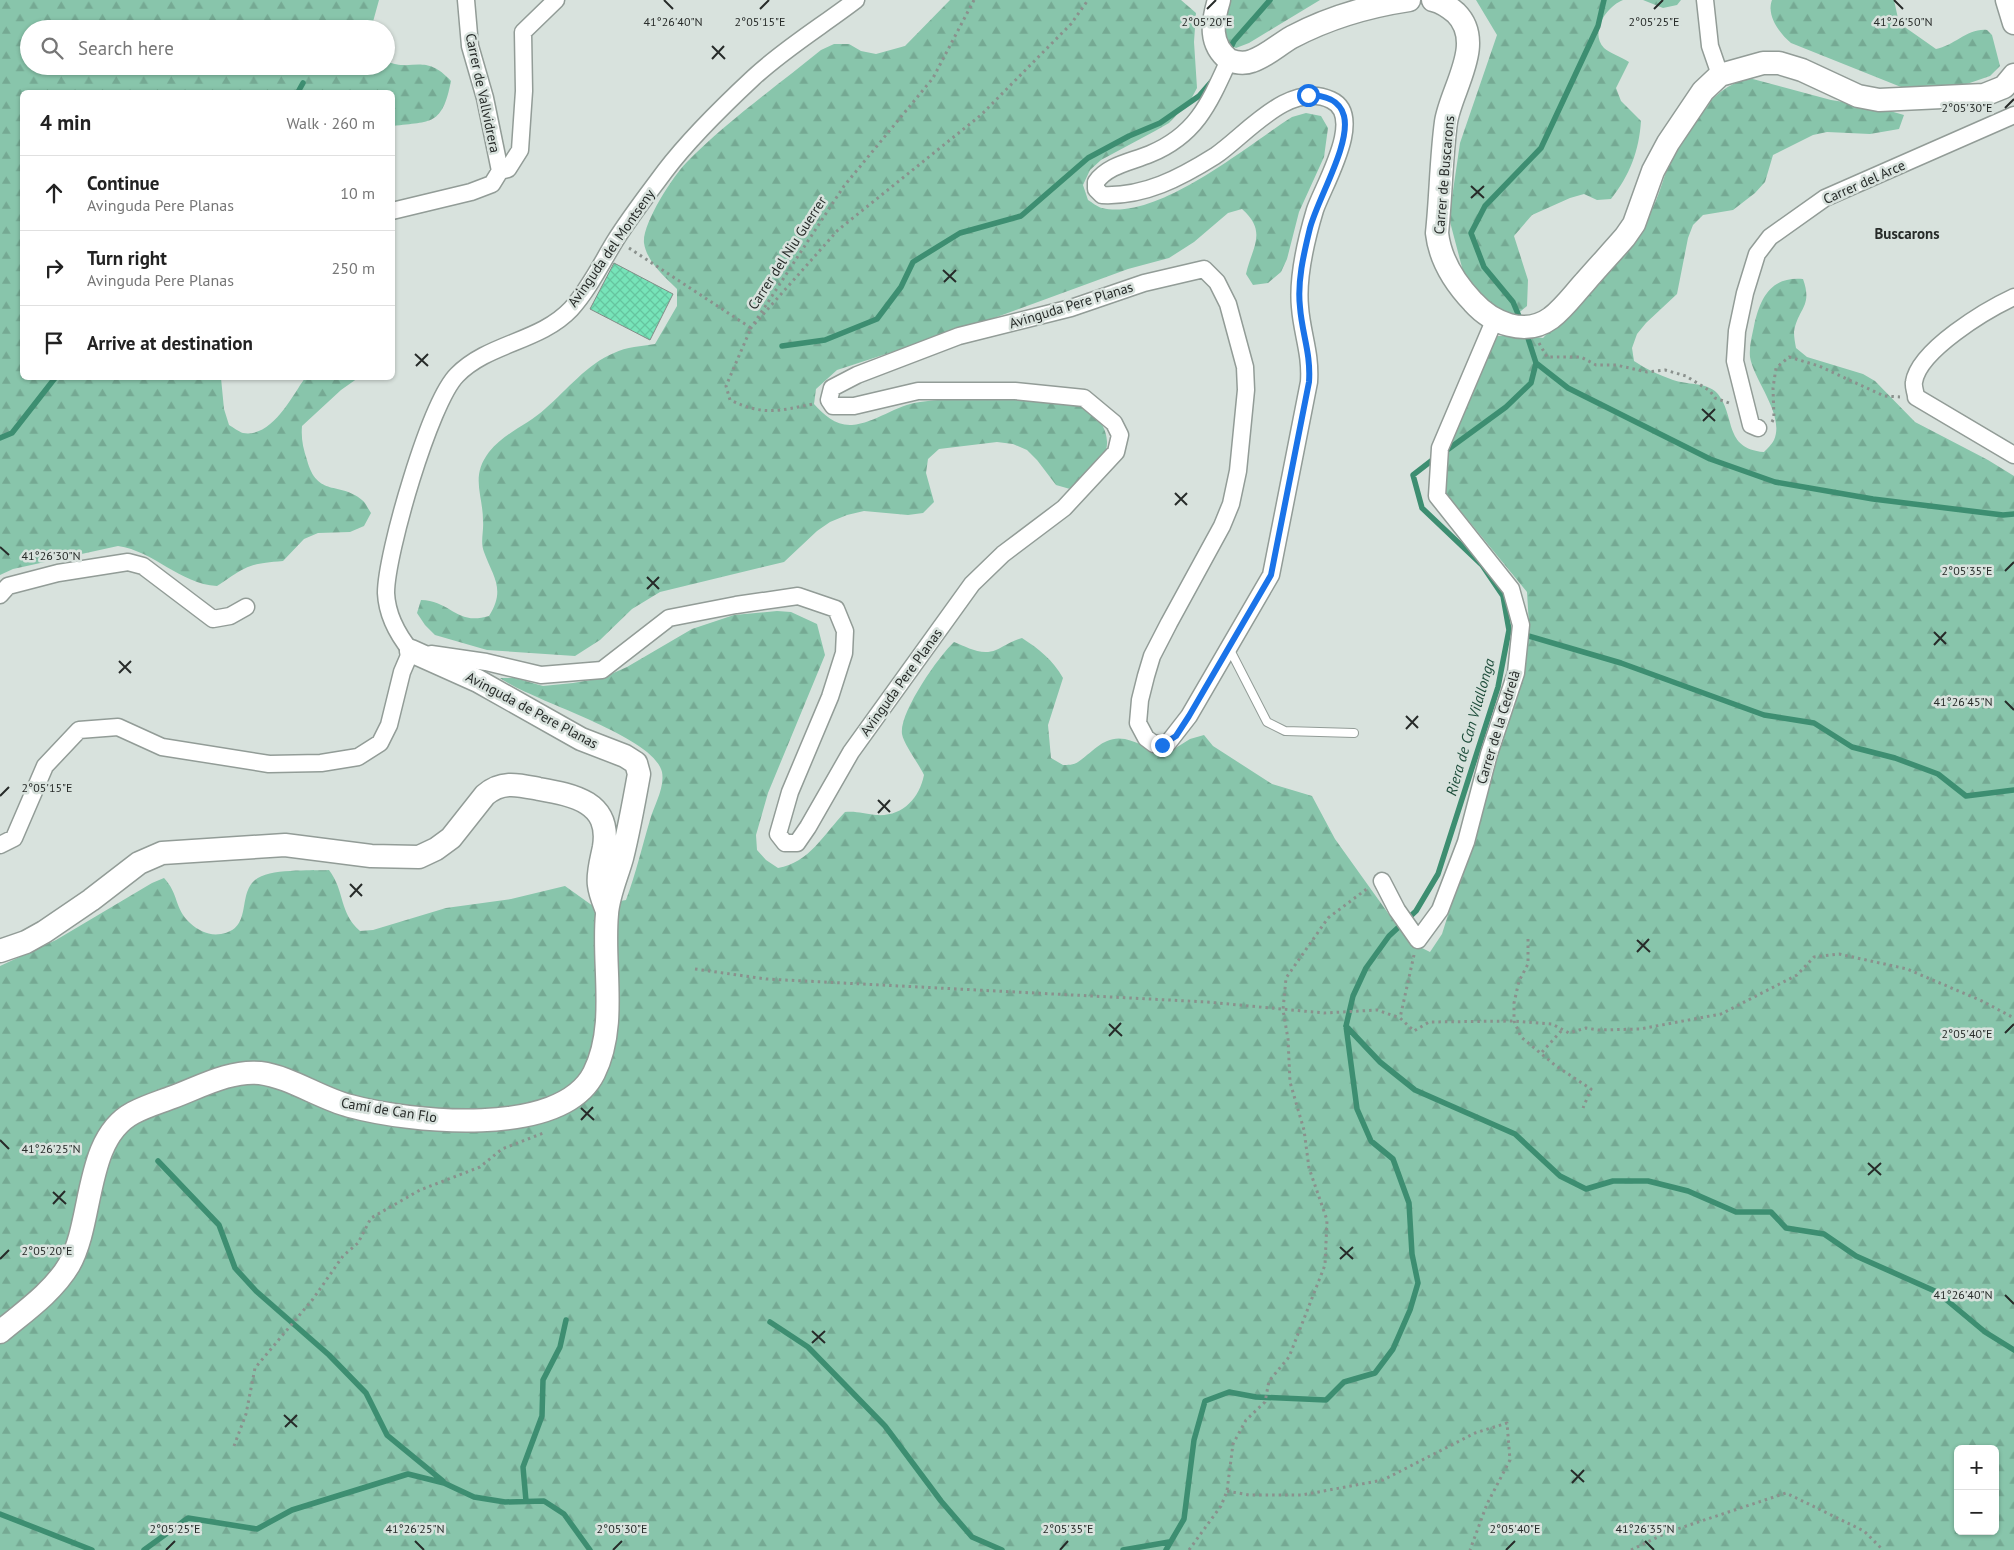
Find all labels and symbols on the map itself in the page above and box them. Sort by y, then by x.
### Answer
text: 41°26'40"N [643,14,703,29]
text: 2°05'15"E [735,14,785,29]
text: 2°05'20"E [1182,14,1232,29]
text: 2°05'25"E [1629,14,1679,29]
text: 41°26'50"N [1873,14,1933,29]
street label: Carrer de Vallvidrera [462,32,504,154]
route start [1297,84,1320,107]
text: 2°05'30"E [1942,100,1992,115]
street label: Carrer de Buscarons [1430,115,1458,235]
street label: Carrer del Arce [1820,156,1908,208]
street label: Avinguda del Montseny [564,185,659,310]
street label: Carrer del Niu Guerrer [744,193,830,313]
district label: Buscarons [1874,224,1940,243]
street label: Avinguda Pere Planas [1007,278,1135,332]
text: 41°26'30"N [21,548,81,563]
text: 2°05'35"E [1942,563,1992,578]
street label: Avinguda Pere Planas [856,625,946,739]
water label: Riera de Can Vilallonga [1441,656,1499,798]
street label: Avinguda de Pere Planas [463,668,601,752]
street label: Carrer de la Cedrelà [1472,668,1524,786]
text: 41°26'45"N [1933,694,1993,709]
route end [1151,734,1174,757]
text: 2°05'15"E [22,780,72,795]
text: 2°05'40"E [1942,1026,1992,1041]
street label: Camí de Can Flo [340,1094,438,1126]
text: 41°26'25"N [21,1141,81,1156]
text: 2°05'20"E [22,1243,72,1258]
text: 41°26'40"N [1933,1287,1993,1302]
text: 2°05'25"E [150,1521,200,1536]
text: 41°26'25"N [385,1521,445,1536]
text: 2°05'30"E [597,1521,647,1536]
text: 2°05'35"E [1043,1521,1093,1536]
text: 2°05'40"E [1490,1521,1540,1536]
text: 41°26'35"N [1615,1521,1675,1536]

